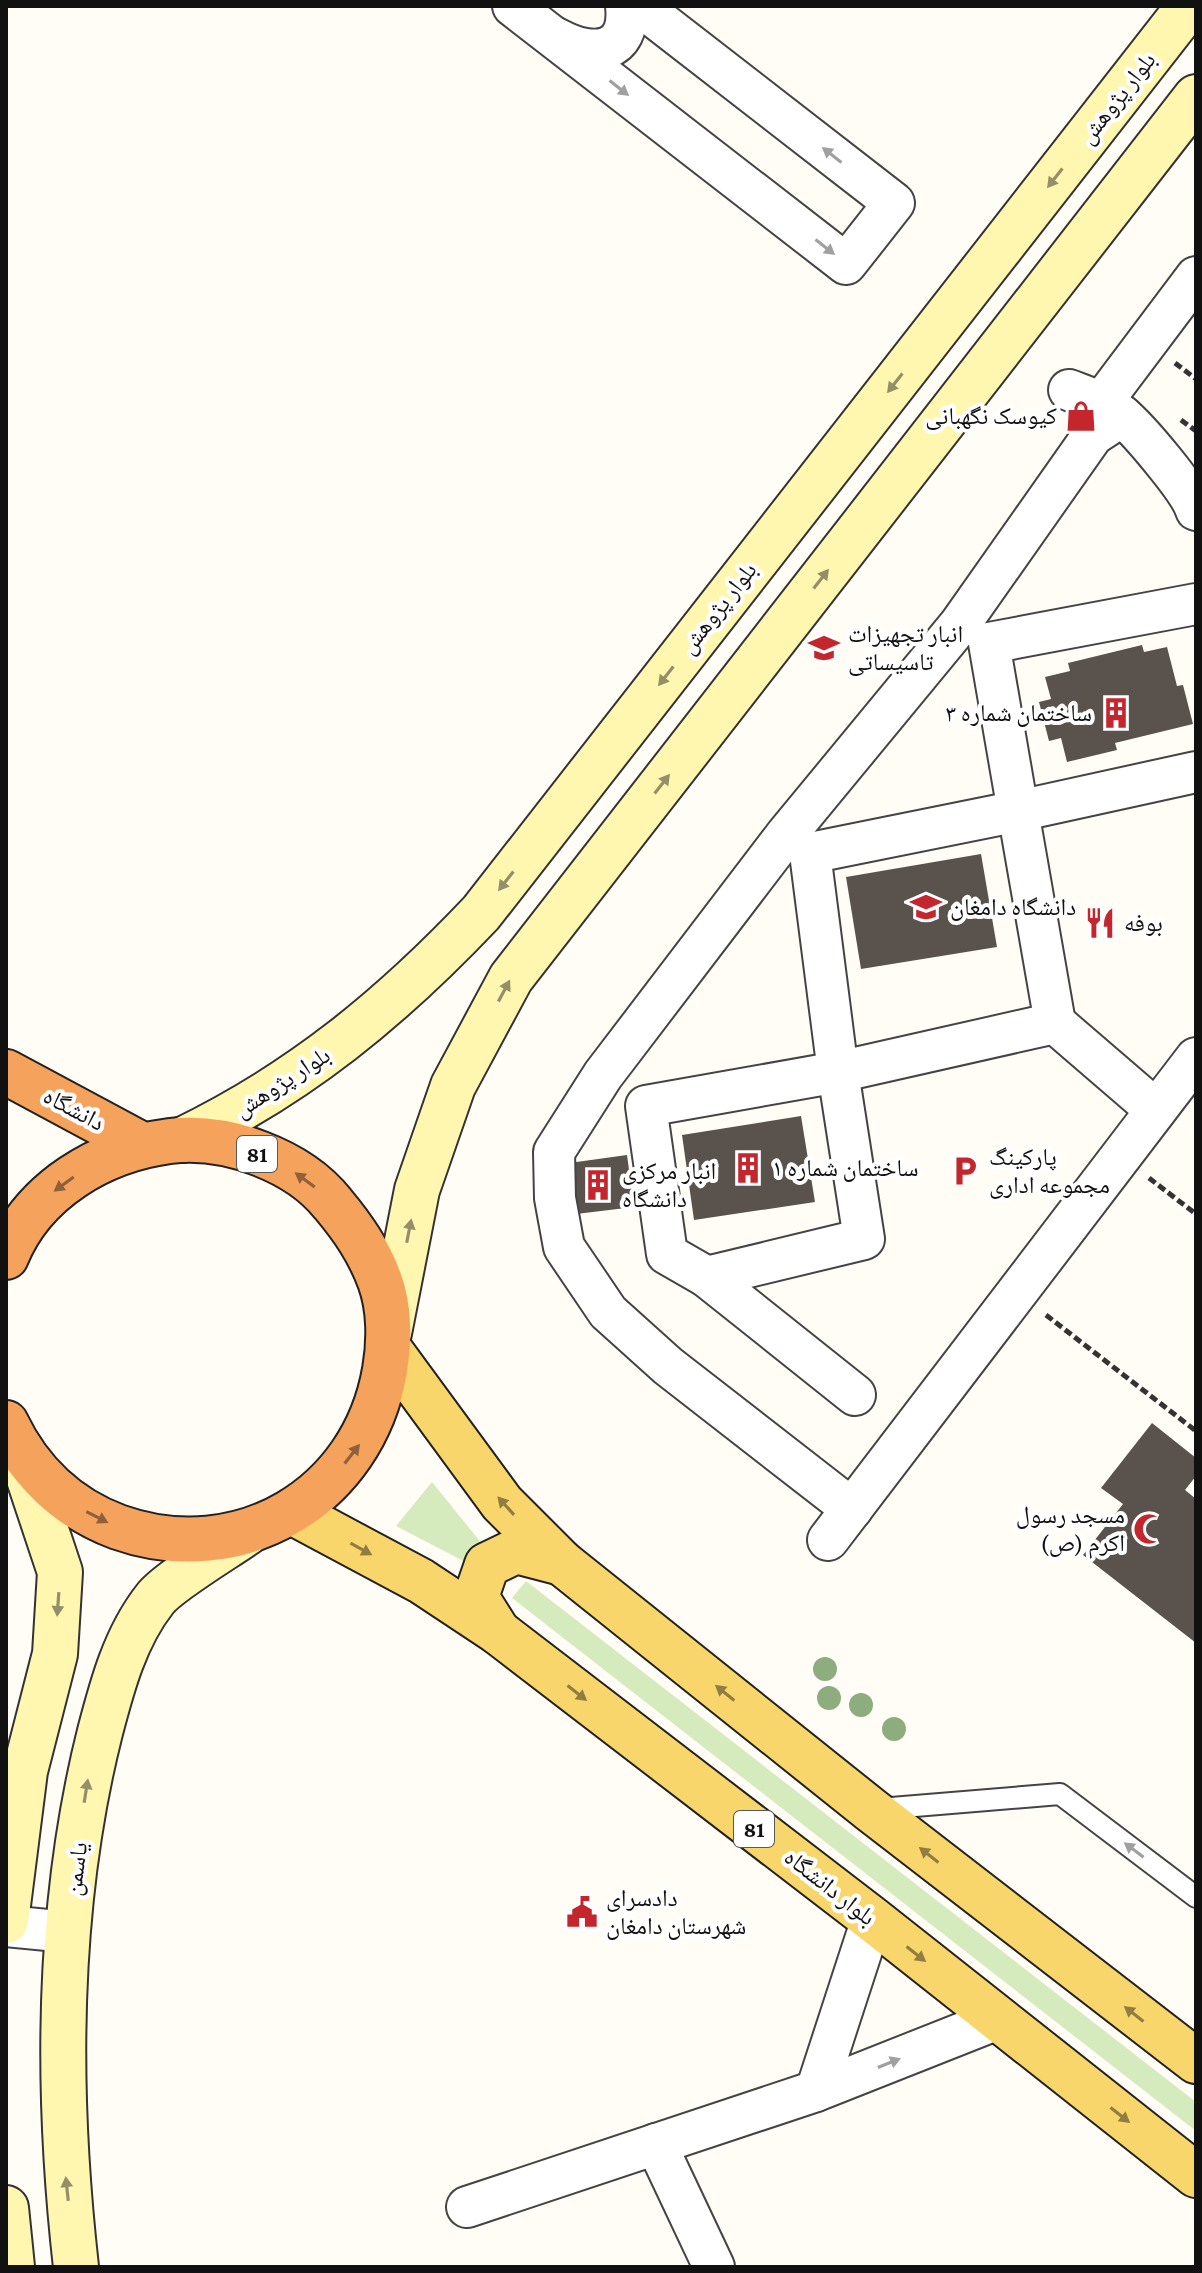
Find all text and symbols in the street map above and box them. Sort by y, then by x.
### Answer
street label: بلوار پژوهش [1072,46,1162,150]
one-way arrow [609,79,629,96]
one-way arrow [822,148,842,164]
one-way arrow [1047,168,1063,188]
one-way arrow [815,239,835,255]
one-way arrow [887,373,903,393]
shop icon: کیوسک نگهبانی [1064,399,1098,433]
place label: کیوسک نگهبانی [925,402,1057,430]
street label: بلوار پژوهش [673,556,763,660]
one-way arrow [813,569,829,589]
place label: انبار تجهیزات تاسیساتی [848,620,963,676]
school or university icon: انبار تجهیزات تاسیساتی [807,631,841,665]
one-way arrow [658,666,674,686]
building icon: ساختمان شماره ۳ [1099,696,1133,730]
place label: ساختمان شماره ۳ [946,699,1092,727]
one-way arrow [653,774,669,794]
one-way arrow [498,871,514,891]
school or university icon: دانشگاه دامغان [909,890,943,924]
place label: دانشگاه دامغان [950,893,1076,921]
restaurant icon: بوفه [1083,906,1117,940]
place label: بوفه [1124,909,1163,937]
one-way arrow [498,979,511,1002]
street label: بلوار پژوهش [229,1041,335,1124]
street label: دانشگاه [39,1081,109,1136]
road number: 81 [237,1136,277,1172]
place label: پارکینگ مجموعه اداری [989,1143,1110,1199]
building icon: ساختمان شماره ۱ [731,1151,765,1185]
place label: ساختمان شماره ۱ [772,1154,918,1182]
parking icon: پارکینگ مجموعه اداری [948,1154,982,1188]
place label: انبار مرکزی دانشگاه [622,1157,716,1212]
building icon: انبار مرکزی دانشگاه [581,1168,615,1202]
one-way arrow [295,1172,315,1188]
one-way arrow [53,1176,75,1192]
one-way arrow [403,1218,416,1243]
one-way arrow [343,1444,360,1465]
one-way arrow [498,1497,516,1516]
place label: مسجد رسول اکرم (ص) [1016,1501,1125,1559]
one-way arrow [85,1511,108,1524]
mosque icon: مسجد رسول اکرم (ص) [1132,1512,1166,1546]
one-way arrow [350,1542,372,1556]
one-way arrow [51,1592,64,1617]
one-way arrow [567,1684,587,1700]
one-way arrow [715,1685,735,1702]
one-way arrow [80,1778,93,1803]
road number: 81 [734,1811,774,1847]
street label: یاسمن [59,1840,93,1898]
one-way arrow [1123,1842,1145,1858]
street label: بلوار دانشگاه [779,1843,881,1931]
one-way arrow [919,1847,939,1863]
place label: دادسرای شهرستان دامغان [606,1884,746,1940]
public building icon: دادسرای شهرستان دامغان [565,1895,599,1929]
one-way arrow [906,1945,926,1962]
one-way arrow [1124,2006,1144,2022]
one-way arrow [877,2056,901,2069]
one-way arrow [1110,2107,1130,2123]
one-way arrow [60,2177,73,2202]

